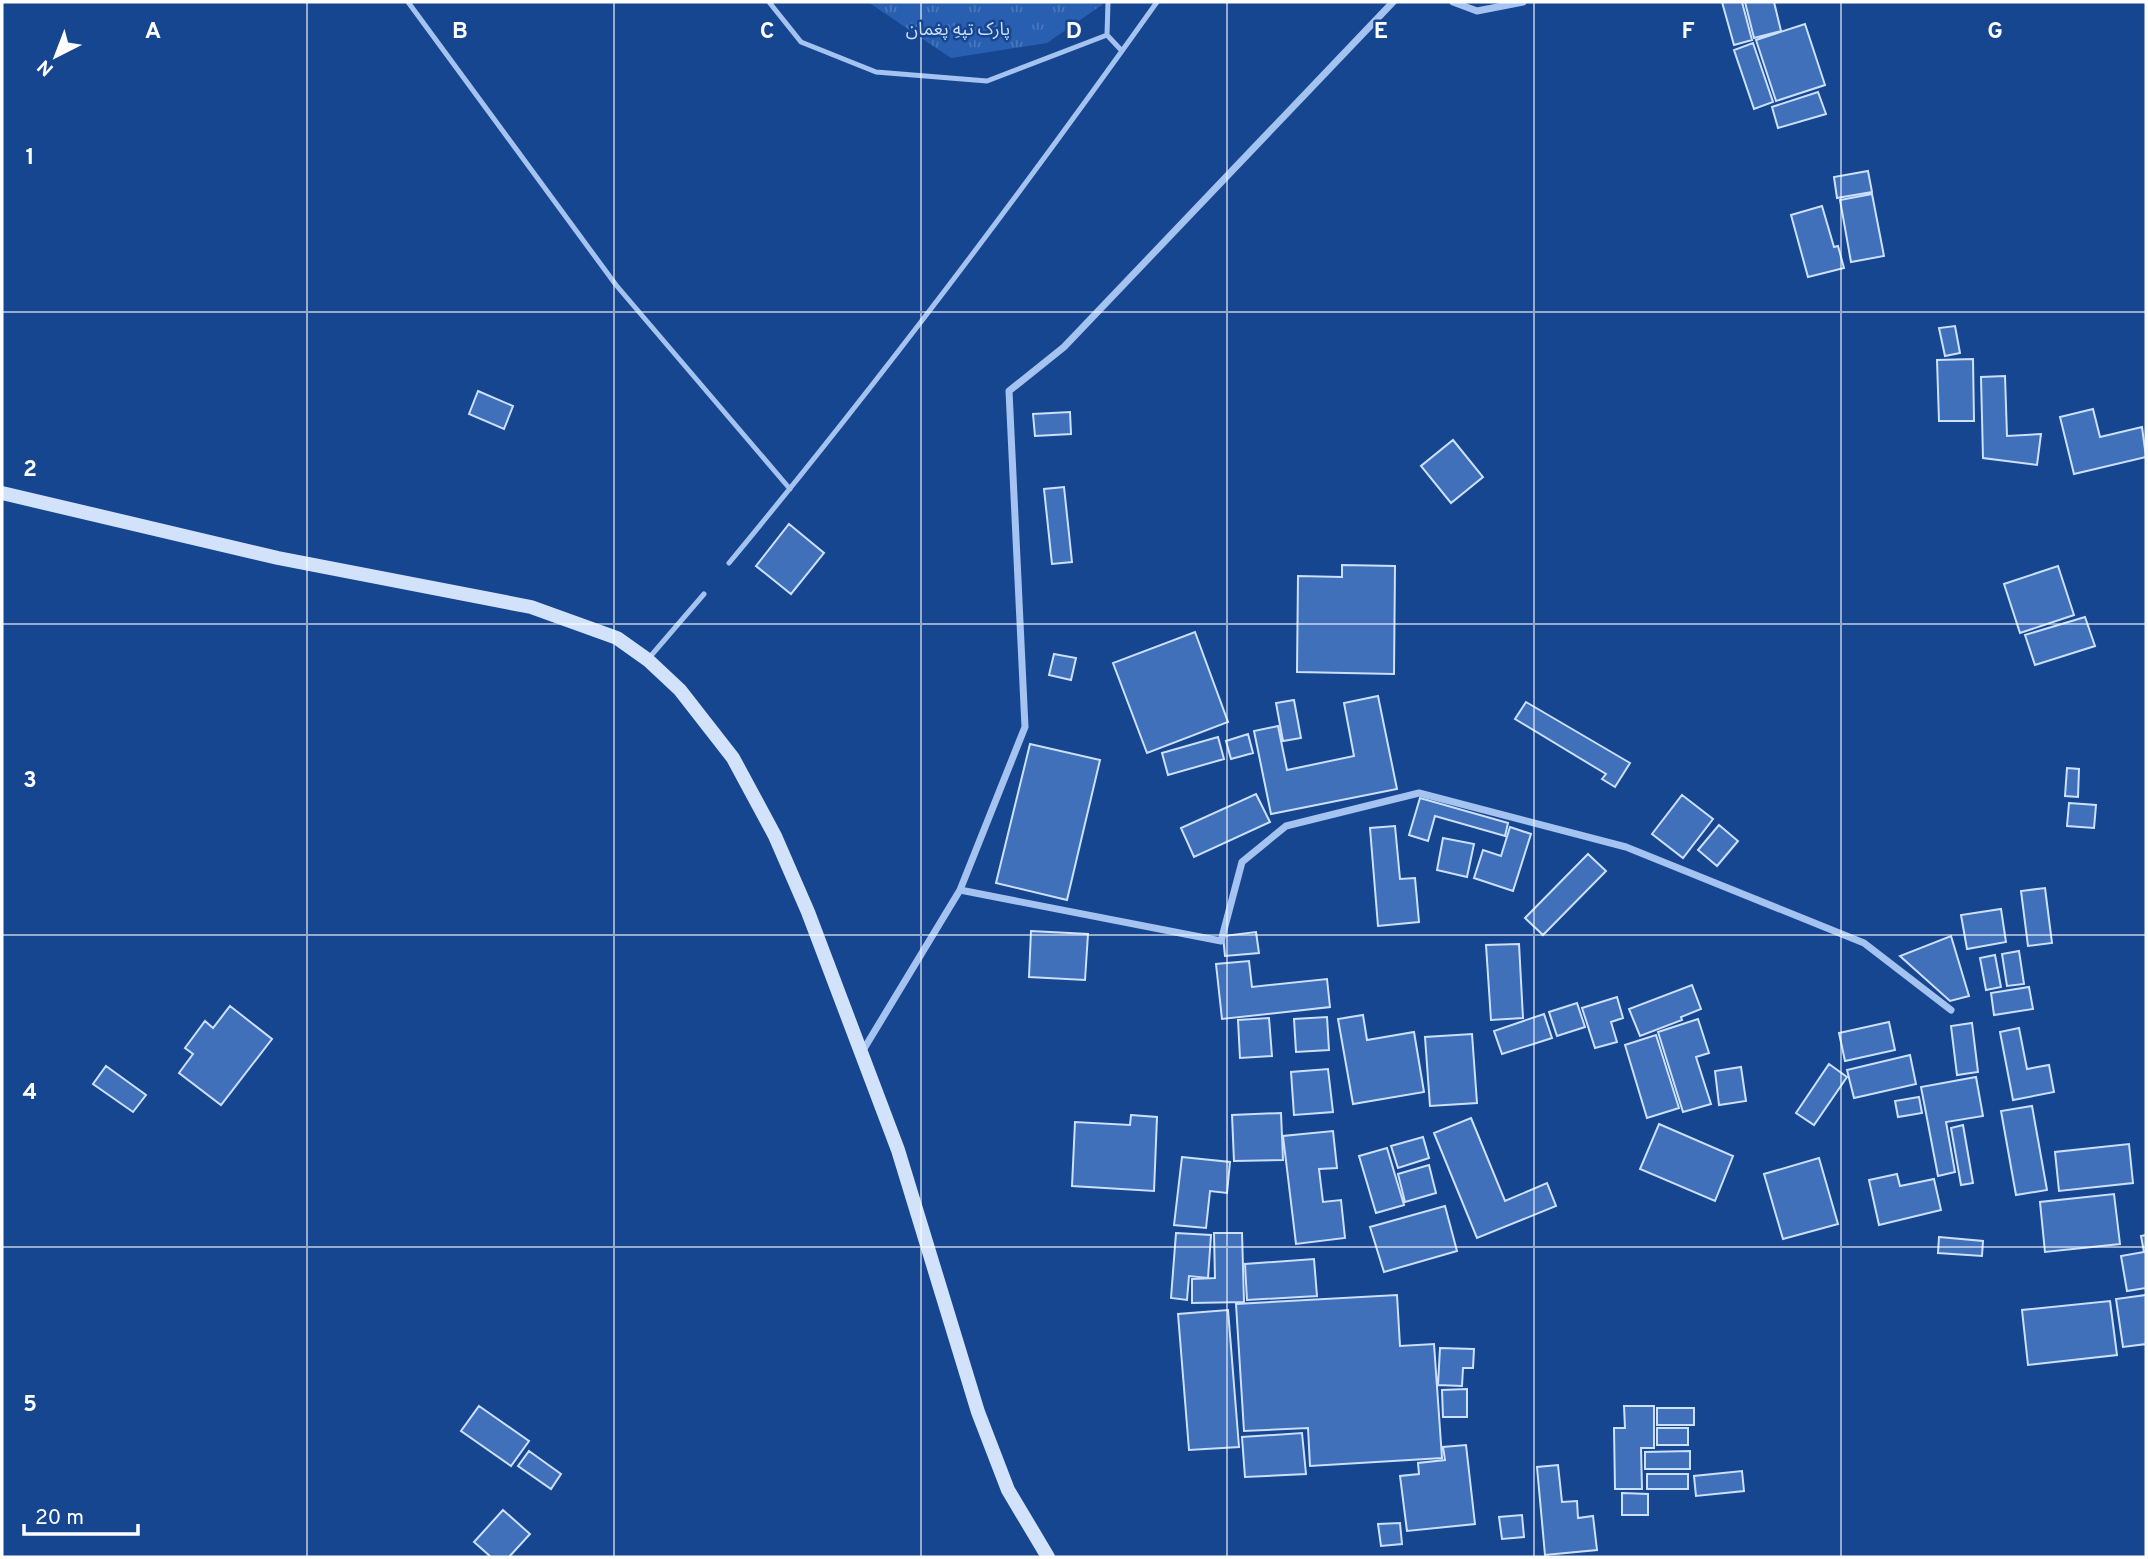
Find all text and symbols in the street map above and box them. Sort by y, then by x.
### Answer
text: A [145,18,161,47]
text: B [452,18,468,47]
text: C [760,18,774,47]
text: D [1066,18,1082,47]
text: E [1374,18,1388,47]
text: F [1681,18,1695,47]
text: G [1987,18,2003,47]
park label: پارک تپهِ پغمان [906,19,1010,42]
north arrow [21,21,91,91]
text: N [33,54,59,81]
text: 1 [25,144,35,173]
text: 2 [23,456,37,485]
text: 3 [23,767,37,796]
text: 4 [23,1079,37,1108]
text: 5 [23,1391,37,1420]
scale bar [24,1492,138,1536]
text: 20 m [35,1505,84,1532]

